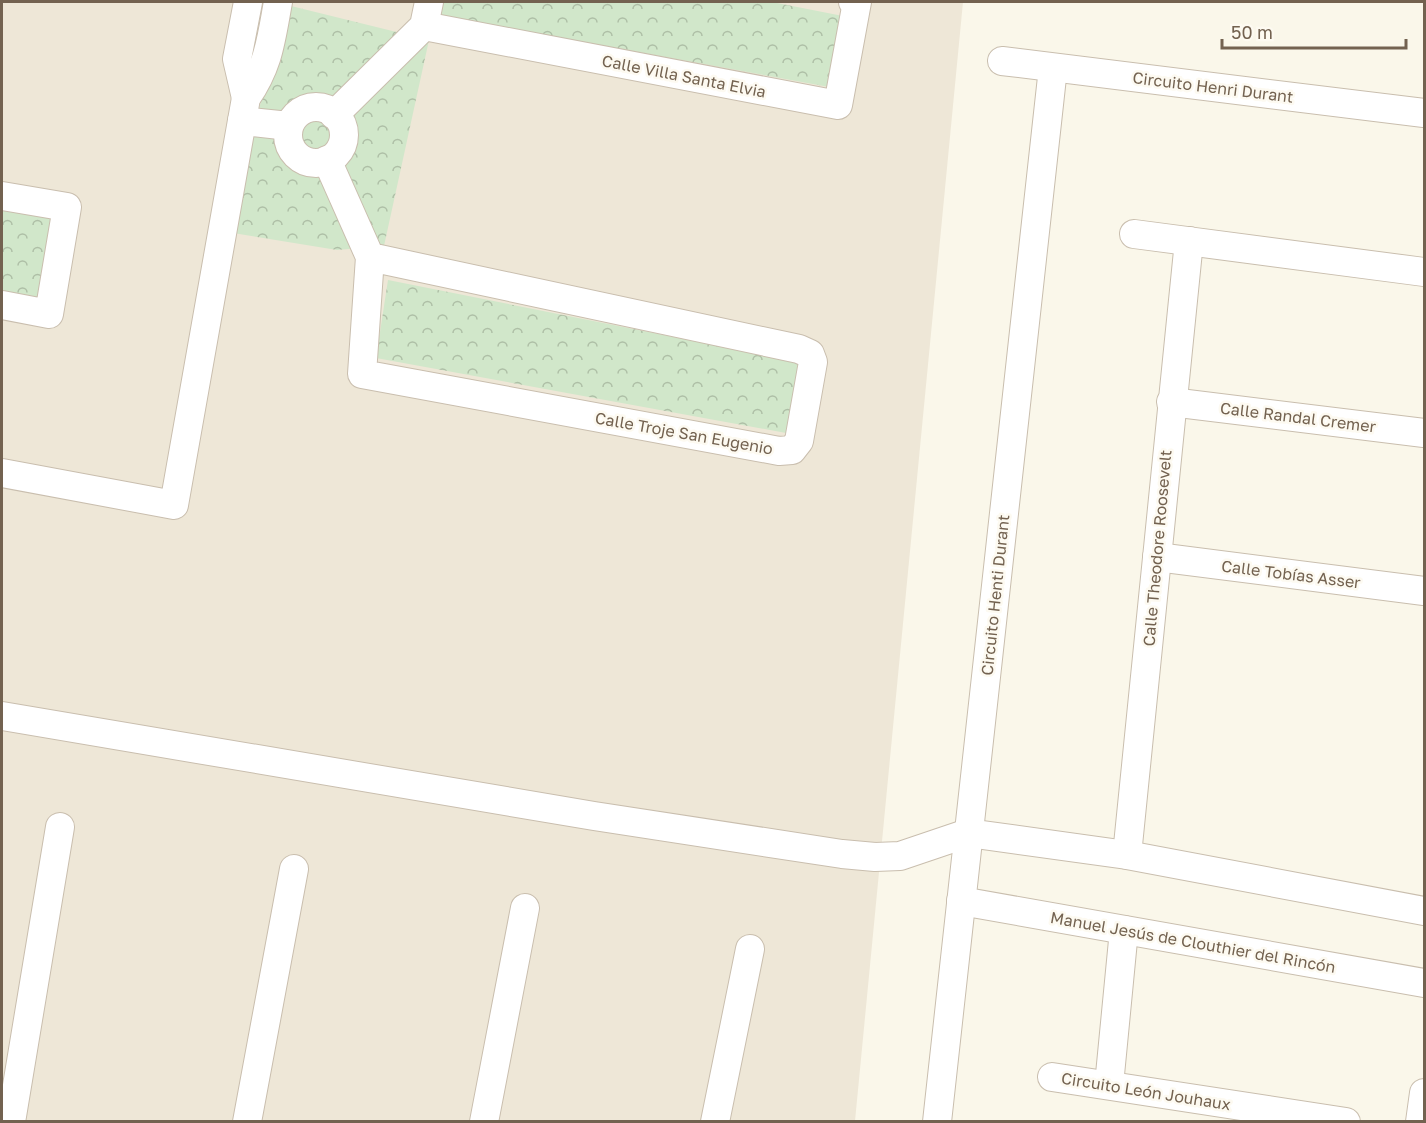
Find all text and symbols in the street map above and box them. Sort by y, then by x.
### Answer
scale bar [1222,12,1406,50]
text: 50 m [1231,21,1273,43]
street label: Calle Villa Santa Elvia [600,50,768,102]
street label: Circuito Henri Durant [1131,67,1295,107]
street label: Calle Randal Cremer [1219,398,1377,436]
street label: Calle Troje San Eugenio [593,407,775,459]
street label: Calle Theodore Roosevelt [1138,449,1176,647]
street label: Circuito Henti Durant [977,513,1013,677]
street label: Calle Tobías Asser [1220,556,1362,592]
street label: Manuel Jesús de Clouthier del Rincón [1049,907,1337,977]
street label: Circuito León Jouhaux [1060,1068,1232,1114]

